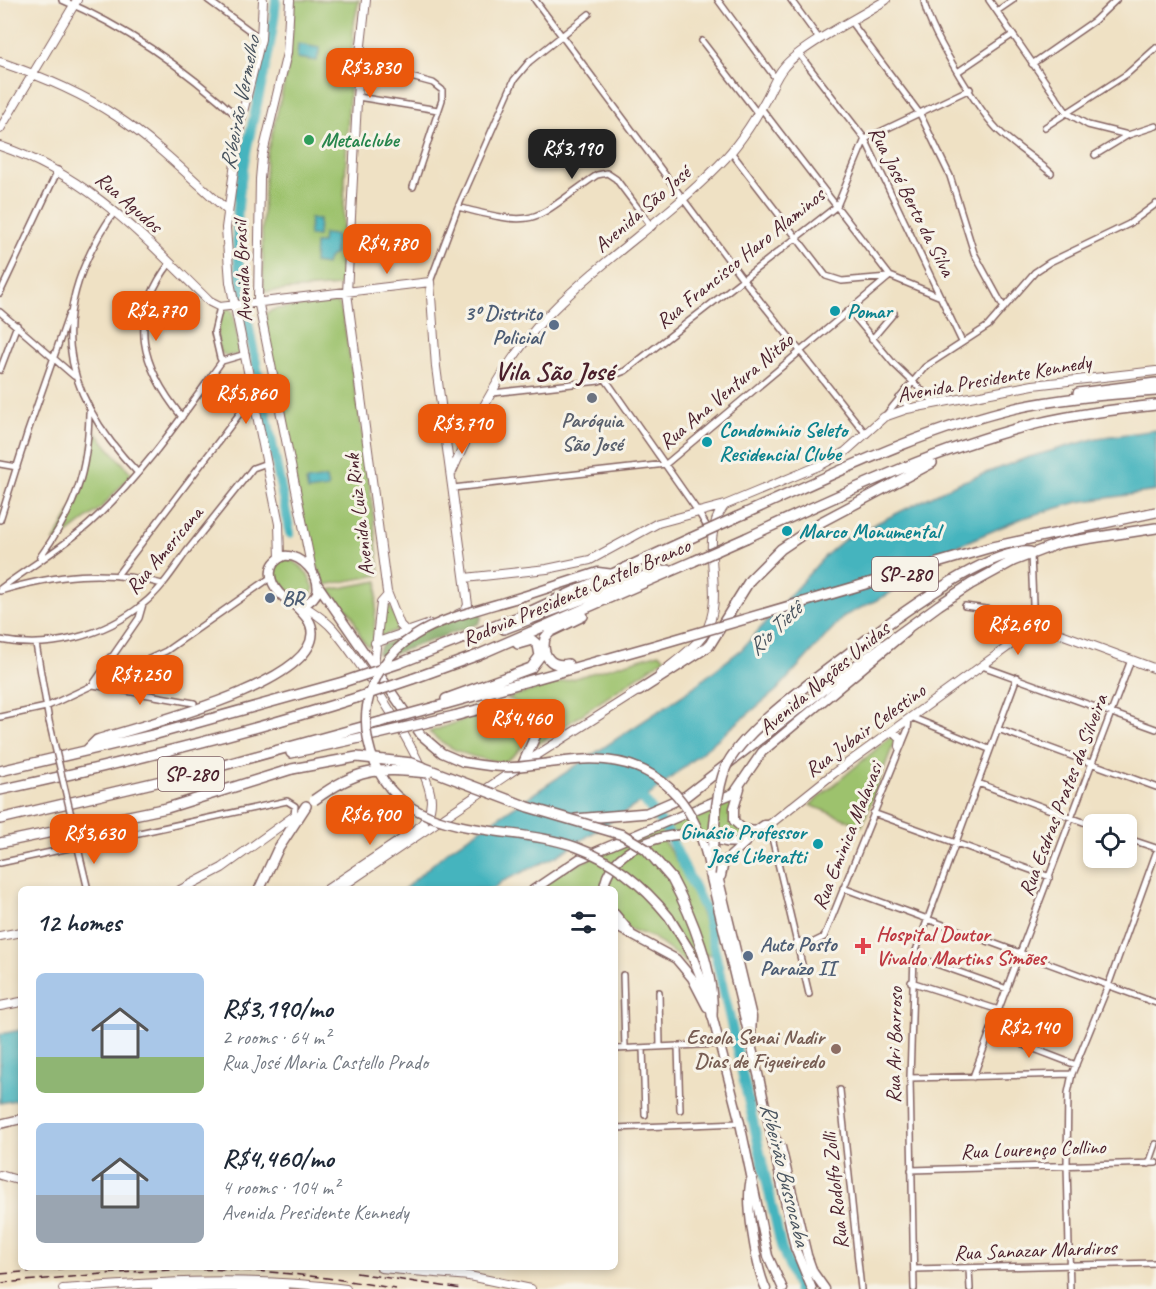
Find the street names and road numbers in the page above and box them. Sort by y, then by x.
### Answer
street label: Rua José Berto da Silva [863,122,962,282]
street label: Avenida São José [588,158,698,258]
street label: Rua Agudos [90,166,169,239]
street label: Rua Francisco Haro Alaminos [650,181,831,334]
street label: Avenida Brasil [226,216,258,322]
street label: Rua Ana Ventura Nitão [653,326,800,455]
street label: Avenida Presidente Kennedy [895,348,1095,408]
street label: Avenida Luiz Rink [338,451,379,577]
street label: Rua Americana [120,499,210,599]
street label: Rodovia Presidente Castelo Branco [458,532,695,652]
road number: SP-280 [872,557,938,591]
street label: Avenida Nações Unidas [753,615,896,740]
street label: Rua Jubair Celestino [800,677,932,782]
street label: Rua Esdras Prates da Silveira [1013,689,1114,899]
street label: Rua Eminica Malavasi [806,756,889,913]
road number: SP-280 [158,757,224,791]
street label: Rua Ari Barroso [880,985,908,1103]
street label: Rua Rodolfo Zolli [816,1128,854,1251]
street label: Rua Lourenço Collino [960,1133,1108,1165]
street label: Rua Sanazar Mardiros [953,1234,1119,1266]

